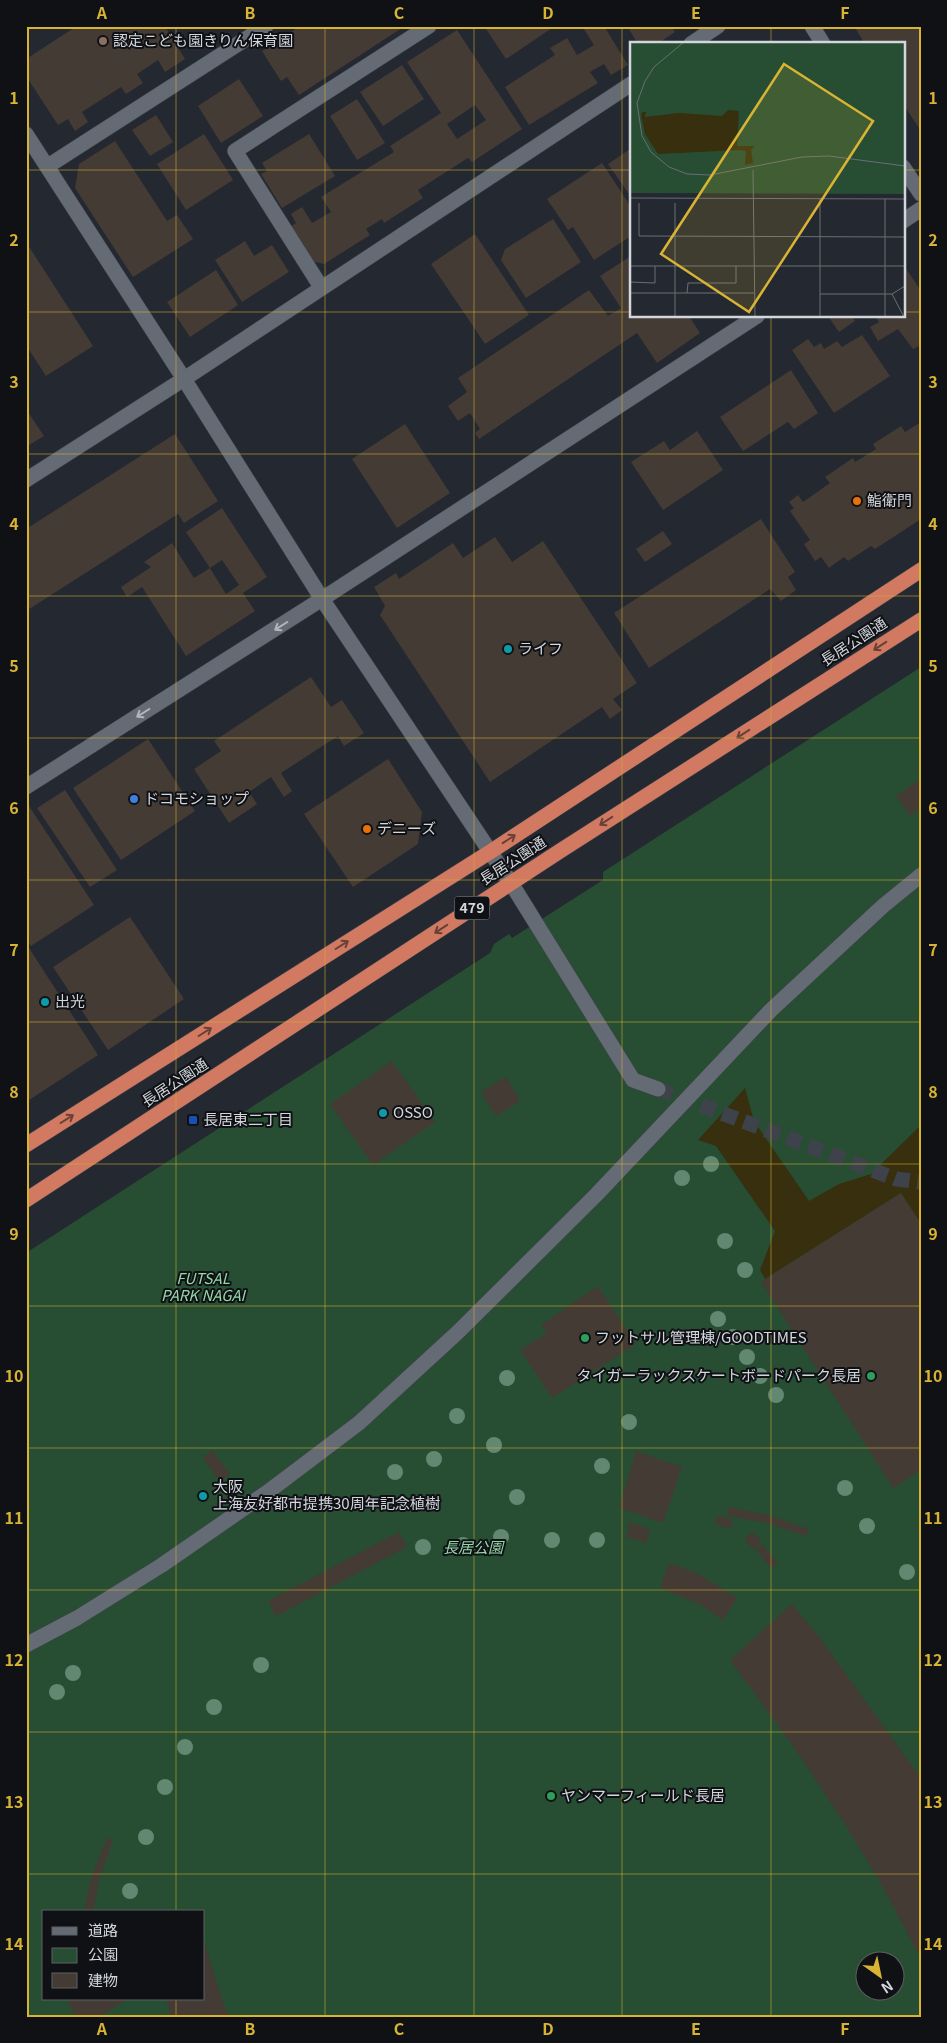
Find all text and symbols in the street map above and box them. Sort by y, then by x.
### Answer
text: A [96,0,108,24]
text: B [245,0,256,24]
text: C [394,0,405,24]
text: D [542,0,554,24]
text: E [691,0,701,24]
text: F [840,0,850,24]
place label: 認定こども園きりん保育園 [113,29,293,50]
marker: 認定こども園きりん保育園 [97,35,109,47]
inset map [630,42,904,318]
text: 1 [9,85,19,109]
text: 1 [928,85,938,109]
text: 2 [9,227,19,251]
text: 2 [928,227,938,251]
text: 3 [9,369,19,393]
text: 3 [928,369,938,393]
place label: 鮨衛門 [867,489,912,510]
marker: 鮨衛門 [851,495,863,507]
text: 4 [9,511,19,535]
text: 4 [928,511,938,535]
street label: 長居公園通 [816,612,890,670]
one-way arrow [274,621,288,631]
place label: ライフ [518,637,563,658]
one-way arrow [873,641,887,651]
marker: ライフ [502,643,514,655]
text: 5 [9,653,19,677]
text: 5 [928,653,938,677]
one-way arrow [137,708,151,718]
one-way arrow [736,728,750,739]
place label: ドコモショップ [144,787,249,808]
marker: ドコモショップ [128,793,140,805]
text: 6 [9,795,19,819]
text: 6 [928,795,938,819]
place label: デニーズ [377,817,436,838]
one-way arrow [600,817,614,827]
marker: デニーズ [361,823,373,835]
street label: 長居公園通 [475,831,549,889]
one-way arrow [501,834,515,844]
road number: 479 [454,896,490,920]
one-way arrow [434,924,448,934]
text: 7 [9,937,19,961]
text: 7 [928,937,938,961]
one-way arrow [335,940,349,950]
place label: 出光 [55,990,85,1011]
marker: 出光 [39,996,51,1008]
one-way arrow [197,1027,211,1037]
street label: 長居公園通 [137,1053,211,1111]
text: 8 [9,1079,19,1103]
text: 8 [928,1079,938,1103]
place label: OSSO [393,1101,433,1122]
marker: OSSO [377,1107,389,1119]
place label: 長居東二丁目 [203,1108,293,1129]
one-way arrow [60,1114,74,1124]
marker: 長居東二丁目 [187,1114,199,1126]
text: 9 [9,1221,19,1245]
text: 9 [928,1221,938,1245]
park label: FUTSAL PARK NAGAI [161,1267,247,1305]
place label: フットサル管理棟/GOODTIMES [595,1326,807,1347]
marker: フットサル管理棟/GOODTIMES [579,1332,591,1344]
text: 10 [5,1363,23,1387]
text: 10 [924,1363,942,1387]
place label: タイガーラックスケートボードパーク長居 [576,1364,861,1385]
marker: タイガーラックスケートボードパーク長居 [865,1370,877,1382]
place label: 大阪 上海友好都市提携30周年記念植樹 [213,1475,440,1513]
marker: 大阪 上海友好都市提携30周年記念植樹 [197,1490,209,1502]
text: 11 [5,1505,23,1529]
text: 11 [924,1505,942,1529]
park label: 長居公園 [443,1536,505,1557]
text: 12 [5,1647,23,1671]
text: 12 [924,1647,942,1671]
place label: ヤンマーフィールド長居 [561,1784,725,1805]
text: 13 [5,1789,23,1813]
text: 13 [924,1789,942,1813]
marker: ヤンマーフィールド長居 [545,1790,557,1802]
legend [42,1910,205,2000]
text: 道路 [88,1919,118,1940]
text: 14 [5,1931,23,1955]
text: 14 [924,1931,942,1955]
text: 公園 [88,1943,118,1964]
north arrow [854,1950,904,2000]
text: 建物 [88,1969,118,1990]
text: N [878,1976,897,1999]
text: A [96,2016,108,2040]
text: B [245,2016,256,2040]
text: C [394,2016,405,2040]
text: D [542,2016,554,2040]
text: E [691,2016,701,2040]
text: F [840,2016,850,2040]

